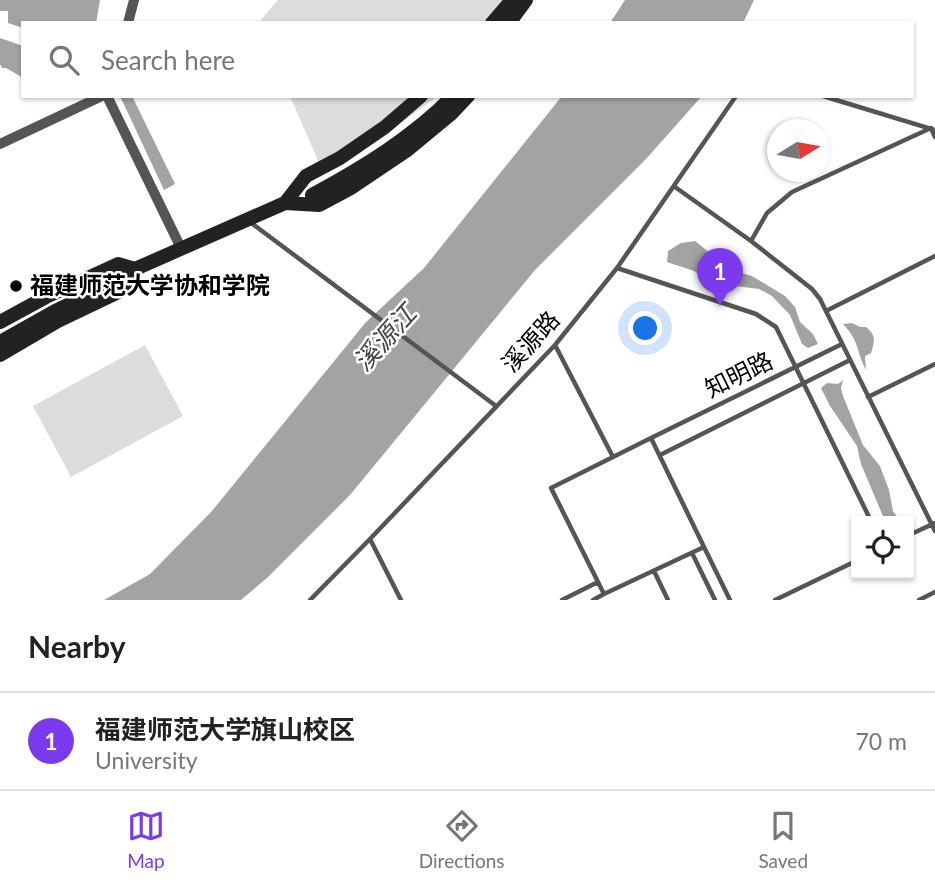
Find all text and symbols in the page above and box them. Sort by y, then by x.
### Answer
search box [21,21,914,98]
icon: search [45,41,83,79]
text: Search here [101,44,235,76]
north arrow [767,119,830,182]
pin: 1 [697,248,743,306]
place label: 福建师范大学协和学院 [30,270,270,299]
marker: 福建师范大学协和学院 [8,278,24,294]
water label: 溪源江 [346,295,424,377]
street label: 溪源路 [495,305,565,377]
your location [628,311,662,345]
street label: 知明路 [700,345,777,402]
map controls [851,516,914,579]
button: locate [851,516,914,579]
text: Nearby [28,628,126,664]
text: 福建师范大学旗山校区 [95,713,355,745]
text: 1 [44,727,58,755]
text: 70 m [856,727,907,755]
text: University [95,746,198,774]
tab: Map [127,807,165,872]
tab: Directions [419,807,505,872]
tab: Saved [758,807,808,872]

